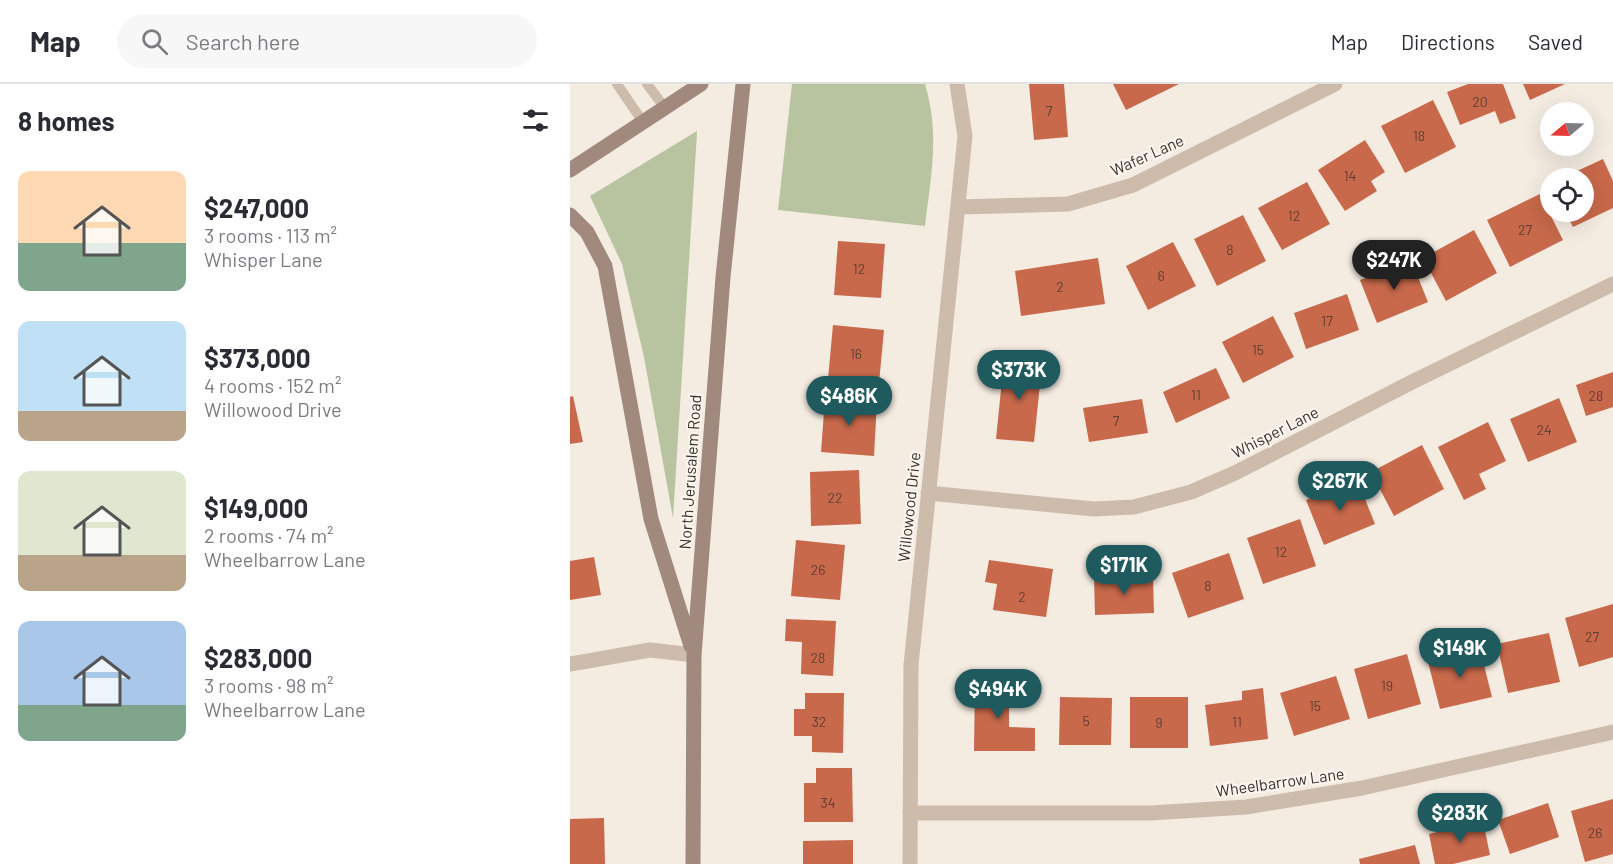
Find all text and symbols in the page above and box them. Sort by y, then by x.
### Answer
search box [117,14,537,68]
text: Map [30,24,81,58]
icon: search [138,25,171,58]
text: Search here [186,28,300,54]
text: Map [1331,29,1368,54]
text: Directions [1401,29,1495,54]
text: Saved [1528,29,1583,54]
house number: 20 [1472,93,1488,110]
house number: 7 [1046,102,1053,119]
north arrow [1540,102,1594,156]
map controls [1540,102,1594,222]
icon: filters [519,104,552,137]
text: 8 homes [18,105,115,136]
house number: 18 [1413,127,1425,144]
street label: Wafer Lane [1107,130,1186,179]
house number: 14 [1344,167,1356,184]
button: locate [1540,168,1594,222]
text: $247,000 [204,192,309,223]
icon: home [66,195,138,267]
house number: 12 [1288,207,1300,224]
house number: 27 [1518,221,1532,238]
text: 3 rooms · 113 m² [204,223,337,247]
pin: $247K [1352,240,1436,291]
house number: 8 [1226,241,1234,258]
text: Whisper Lane [204,247,323,271]
text: $247K [1366,247,1422,271]
house number: 12 [853,260,865,277]
house number: 6 [1157,267,1165,284]
house number: 2 [1056,278,1064,295]
house number: 17 [1321,312,1333,329]
house number: 15 [1252,341,1264,358]
text: $373,000 [204,342,311,373]
icon: home [66,345,138,417]
house number: 16 [850,345,862,362]
pin: $373K [977,350,1061,401]
text: $373K [991,357,1047,381]
text: 4 rooms · 152 m² [204,373,341,397]
pin: $486K [807,376,891,427]
text: $486K [820,383,878,407]
house number: 11 [1191,386,1201,403]
house number: 28 [1589,387,1603,404]
street label: North Jerusalem Road [675,394,704,550]
text: Willowood Drive [204,397,342,421]
street label: Whisper Lane [1228,402,1321,462]
house number: 7 [1113,412,1120,429]
house number: 24 [1536,421,1552,438]
street label: Willowood Drive [893,451,924,563]
pin: $267K [1298,461,1382,512]
text: $267K [1312,468,1368,492]
house number: 22 [827,489,843,506]
text: $149,000 [204,492,308,523]
icon: home [66,495,138,567]
text: 2 rooms · 74 m² [204,523,334,547]
house number: 12 [1275,543,1287,560]
pin: $171K [1082,545,1166,596]
text: Wheelbarrow Lane [204,547,366,571]
text: $171K [1100,552,1148,576]
house number: 26 [811,561,825,578]
house number: 8 [1204,577,1212,594]
house number: 2 [1018,588,1026,605]
pin: $149K [1418,628,1502,679]
house number: 27 [1585,628,1599,645]
text: $149K [1433,635,1487,659]
text: $283,000 [204,642,312,673]
icon: home [66,645,138,717]
house number: 28 [811,649,825,666]
pin: $494K [956,669,1040,720]
text: 3 rooms · 98 m² [204,673,334,697]
text: $494K [969,676,1027,700]
house number: 19 [1381,677,1393,694]
text: Wheelbarrow Lane [204,697,366,721]
house number: 15 [1309,697,1321,714]
house number: 5 [1082,712,1090,729]
house number: 32 [812,713,826,730]
house number: 11 [1232,713,1242,730]
house number: 9 [1155,714,1163,731]
street label: Wheelbarrow Lane [1215,763,1345,800]
pin: $283K [1418,793,1502,844]
house number: 34 [821,794,835,811]
text: $283K [1432,800,1488,824]
house number: 26 [1588,824,1602,841]

